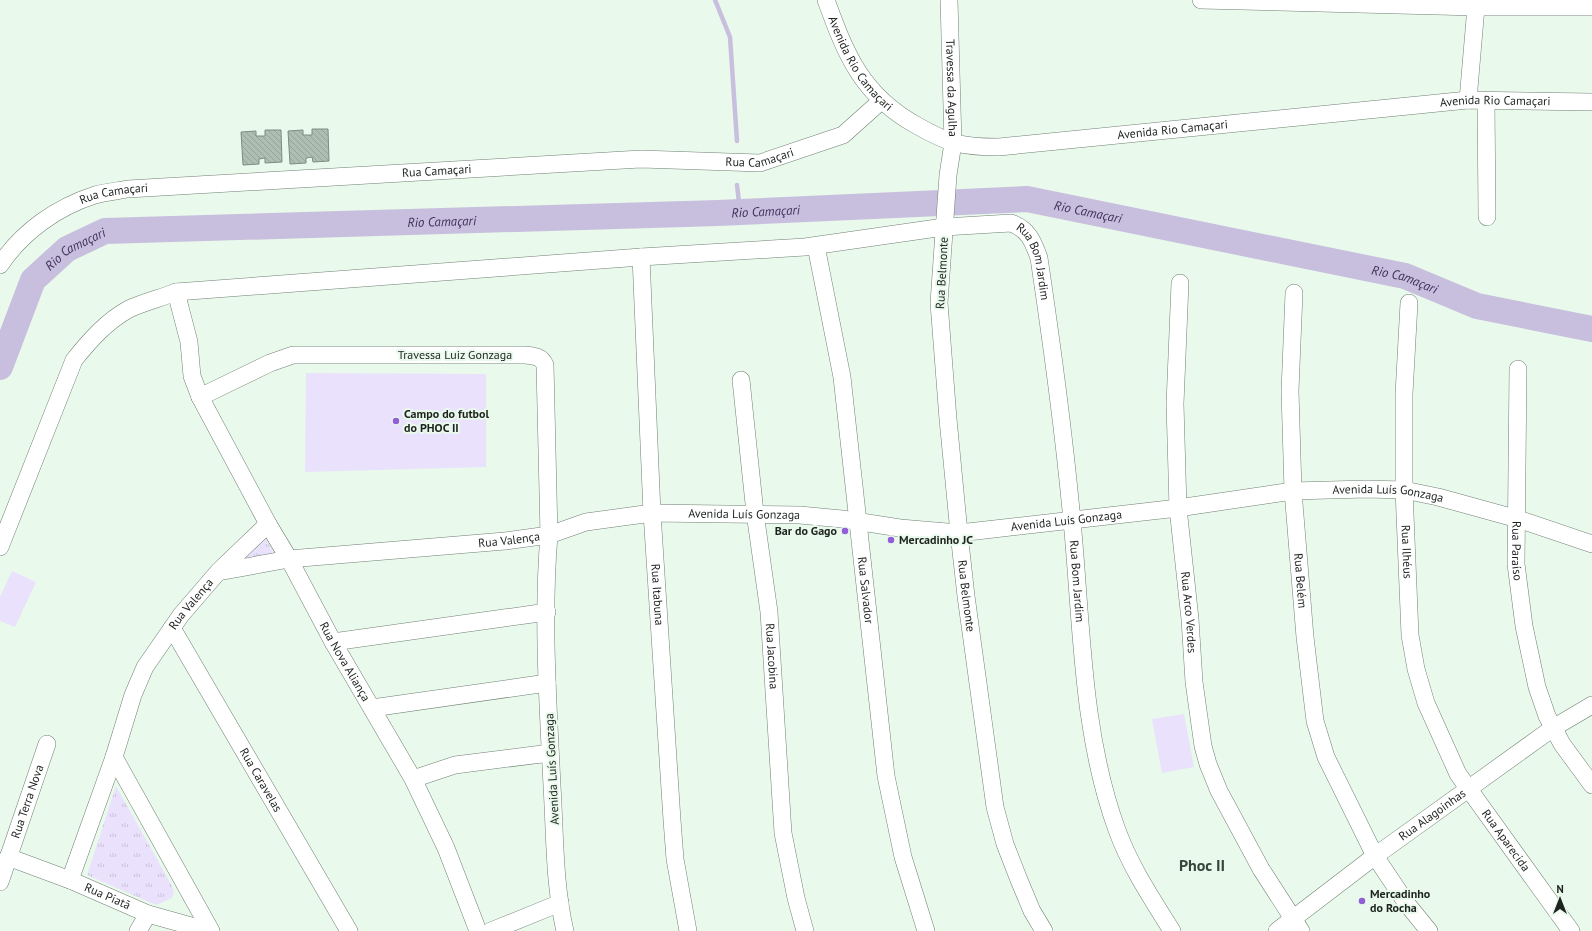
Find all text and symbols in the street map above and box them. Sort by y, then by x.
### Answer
street label: Avenida Rio Camaçari [826,14,896,114]
street label: Travessa da Agulha [943,39,961,137]
street label: Avenida Rio Camaçari [1439,92,1551,110]
street label: Avenida Rio Camaçari [1117,116,1228,142]
street label: Rua Camaçari [725,144,796,170]
street label: Rua Camaçari [401,161,472,180]
street label: Rua Camaçari [77,180,148,207]
water label: Rio Camaçari [1053,197,1124,227]
water label: Rio Camaçari [731,201,801,221]
water label: Rio Camaçari [407,212,477,231]
street label: Rua Bom Jardim [1014,219,1053,301]
water label: Rio Camaçari [41,224,109,274]
street label: Rua Belmonte [932,237,951,309]
water label: Rio Camaçari [1370,261,1441,298]
street label: Travessa Luiz Gonzaga [398,347,512,362]
place label: Campo do futbol do PHOC II [404,406,489,435]
marker: Campo do futbol do PHOC II [391,416,401,426]
street label: Avenida Luís Gonzaga [1332,481,1446,505]
street label: Avenida Luís Gonzaga [688,505,800,522]
street label: Avenida Luís Gonzaga [1010,506,1123,534]
street label: Rua Paraíso [1509,521,1526,582]
place label: Bar do Gago [775,523,838,538]
street label: Rua Ilhéus [1398,525,1416,579]
marker: Bar do Gago [840,526,850,536]
street label: Rua Valença [478,528,541,550]
place label: Mercadinho JC [899,532,973,547]
marker: Mercadinho JC [886,535,896,545]
street label: Rua Bom Jardim [1067,539,1088,623]
street label: Rua Belém [1291,552,1311,609]
street label: Rua Salvador [855,556,877,624]
street label: Rua Belmonte [955,559,979,633]
street label: Rua Itabuna [648,563,667,626]
street label: Rua Arco Verdes [1178,571,1200,653]
street label: Rua Valença [165,575,216,632]
street label: Rua Nova Aliança [317,619,374,704]
street label: Rua Jacobina [763,623,782,690]
street label: Avenida Luís Gonzaga [541,713,562,825]
street label: Rua Caravelas [237,745,286,814]
street label: Rua Terra Nova [7,762,46,840]
street label: Rua Alagoinhas [1396,785,1468,844]
street label: Rua Aparecida [1479,806,1534,874]
district label: Phoc II [1179,855,1225,875]
street label: Rua Piatã [82,879,133,912]
north arrow [1540,879,1580,919]
text: N [1556,882,1564,896]
place label: Mercadinho do Rocha [1370,886,1431,915]
marker: Mercadinho do Rocha [1357,896,1367,906]

